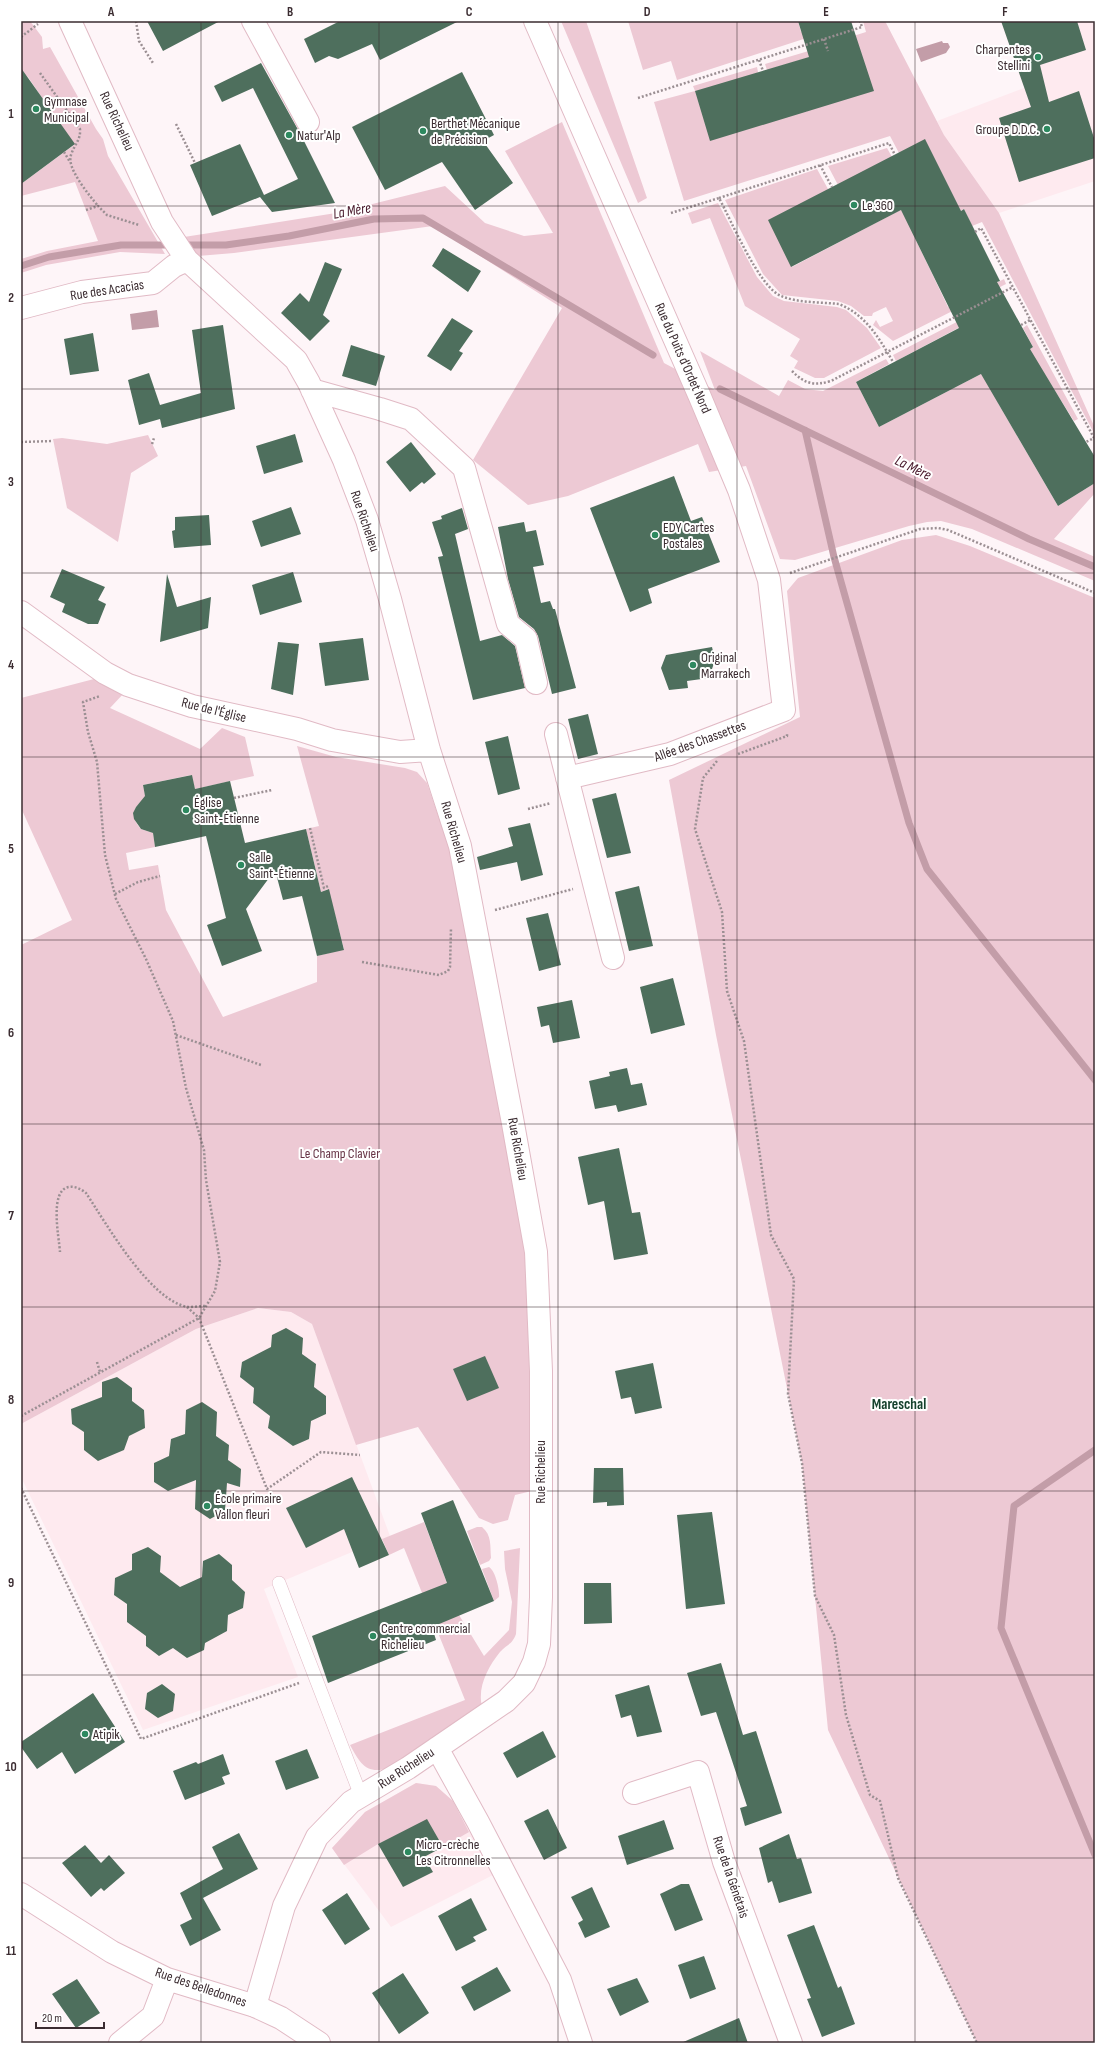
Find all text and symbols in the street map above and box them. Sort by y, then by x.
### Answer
text: A [107,4,115,20]
text: B [287,4,293,20]
text: C [466,4,473,20]
text: D [644,4,651,20]
text: E [823,4,829,20]
text: F [1002,4,1008,20]
place label: Charpentes Stellini [975,41,1030,74]
marker: Charpentes Stellini [1033,52,1043,62]
street label: Rue Richelieu [96,89,138,153]
place label: Gymnase Municipal [44,93,89,126]
marker: Gymnase Municipal [31,104,41,114]
text: 1 [8,106,14,122]
place label: Berthet Mécanique de Précision [431,115,520,148]
place label: Groupe D.D.C. [975,121,1039,138]
marker: Groupe D.D.C. [1042,124,1052,134]
marker: Berthet Mécanique de Précision [418,126,428,136]
place label: Natur'Alp [297,127,341,144]
marker: Natur'Alp [284,130,294,140]
place label: Le 360 [862,197,893,214]
water label: La Mère [332,198,373,224]
marker: Le 360 [849,200,859,210]
street label: Rue des Acacias [69,276,145,304]
text: 2 [8,290,14,306]
street label: Rue du Puits d'Ordet Nord [651,300,715,416]
water label: La Mère [892,451,934,485]
text: 3 [8,474,14,490]
street label: Rue Richelieu [347,488,383,554]
place label: EDY Cartes Postales [663,519,714,552]
marker: EDY Cartes Postales [650,530,660,540]
place label: Original Marrakech [701,649,750,682]
text: 4 [8,657,14,673]
marker: Original Marrakech [688,660,698,670]
street label: Rue de l'Église [180,694,248,726]
street label: Allée des Chassettes [651,717,748,766]
place label: Église Saint-Étienne [194,794,259,827]
street label: Rue Richelieu [437,799,471,865]
marker: Église Saint-Étienne [181,805,191,815]
text: 5 [8,841,14,857]
place label: Salle Saint-Étienne [249,849,314,882]
marker: Salle Saint-Étienne [236,860,246,870]
text: 6 [8,1025,14,1041]
street label: Rue Richelieu [504,1116,532,1182]
park label: Le Champ Clavier [300,1145,380,1162]
text: 7 [8,1208,14,1224]
text: 8 [8,1392,14,1408]
district label: Mareschal [872,1395,926,1414]
street label: Rue Richelieu [532,1440,549,1504]
place label: École primaire Vallon fleuri [215,1490,281,1523]
marker: École primaire Vallon fleuri [202,1501,212,1511]
text: 9 [8,1575,14,1591]
place label: Centre commercial Richelieu [381,1620,470,1653]
marker: Centre commercial Richelieu [368,1631,378,1641]
place label: Atipik [92,1726,120,1743]
marker: Atipik [80,1729,90,1739]
street label: Rue Richelieu [375,1744,437,1792]
text: 10 [5,1759,17,1775]
street label: Rue de la Génétais [709,1834,753,1920]
place label: Micro-crèche Les Citronnelles [416,1836,491,1869]
marker: Micro-crèche Les Citronnelles [403,1847,413,1857]
text: 11 [6,1943,16,1959]
street label: Rue des Belledonnes [153,1963,249,2011]
scale bar [36,2004,104,2030]
text: 20 m [42,2011,62,2026]

